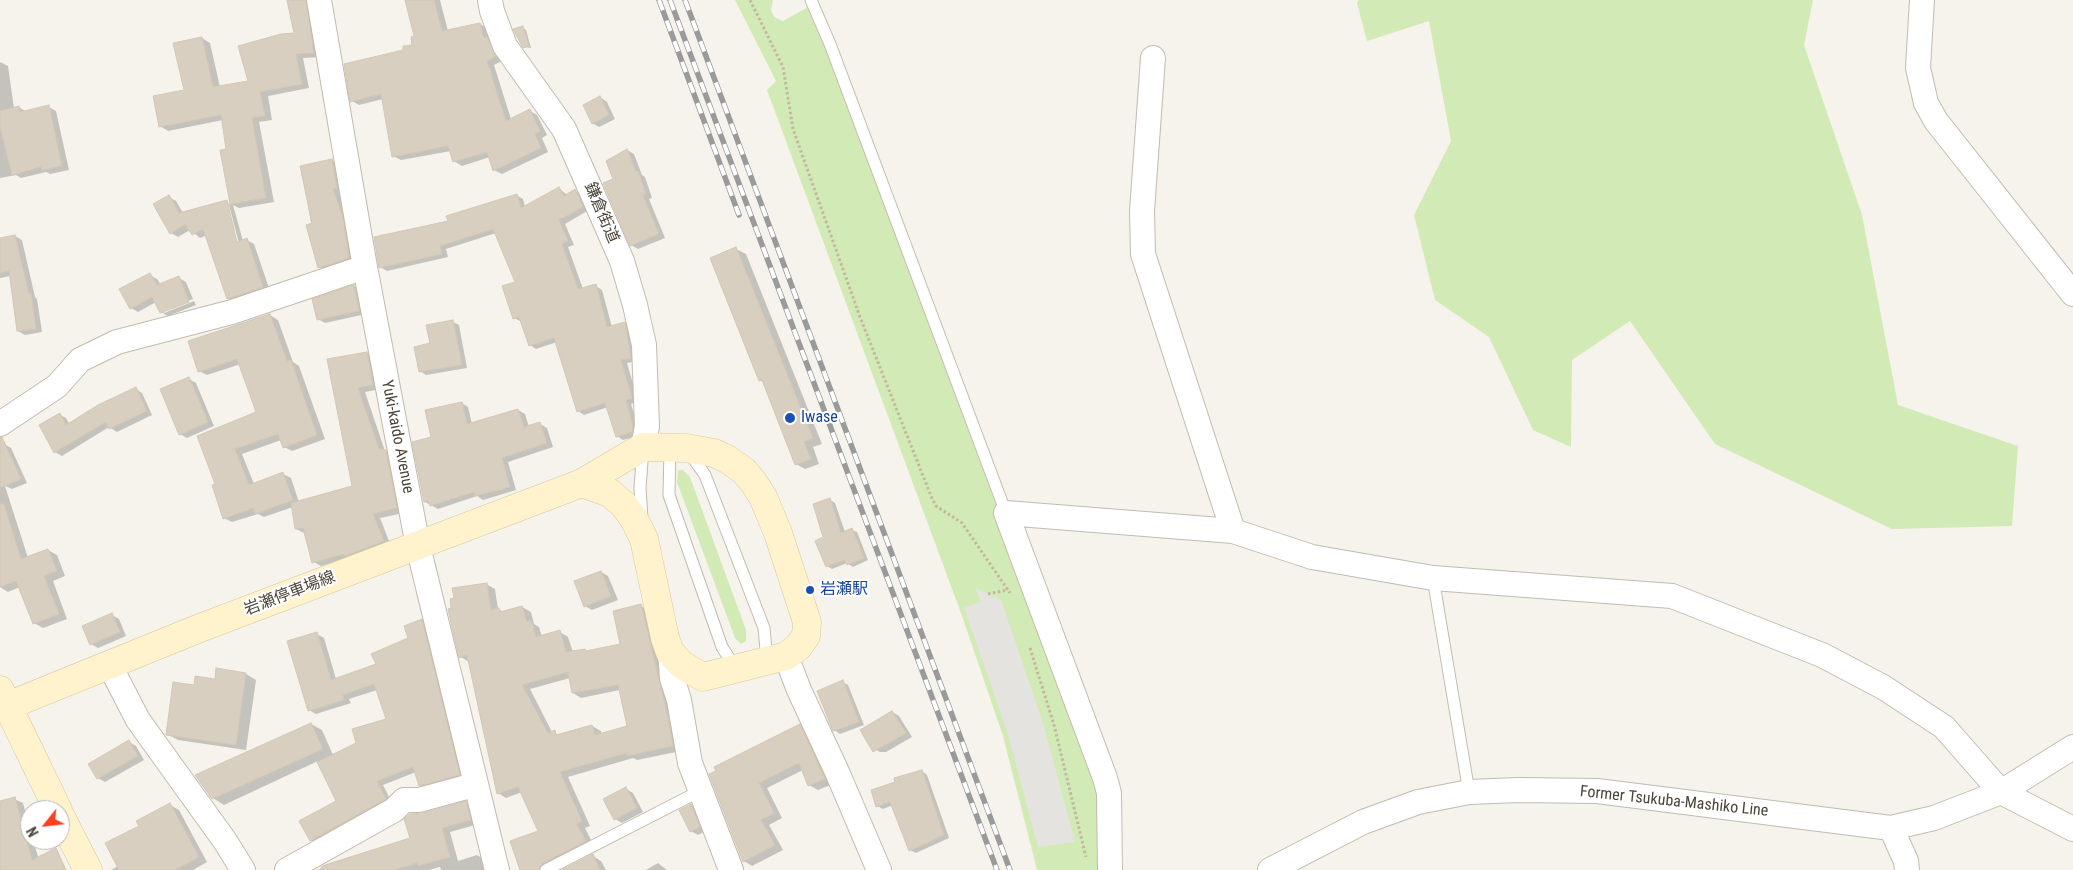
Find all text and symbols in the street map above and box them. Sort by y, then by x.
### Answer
street label: 鎌倉街道 [580,180,622,246]
street label: Yuki-kaido Avenue [377,379,417,495]
place label: Iwase [801,408,838,428]
marker: Iwase [783,411,797,425]
street label: 岩瀬停車場線 [242,568,338,620]
place label: 岩瀬駅 [820,580,868,600]
marker: 岩瀬駅 [804,584,816,596]
street label: Former Tsukuba-Mashiko Line [1579,783,1769,821]
north arrow [20,800,70,850]
text: N [24,824,42,839]

